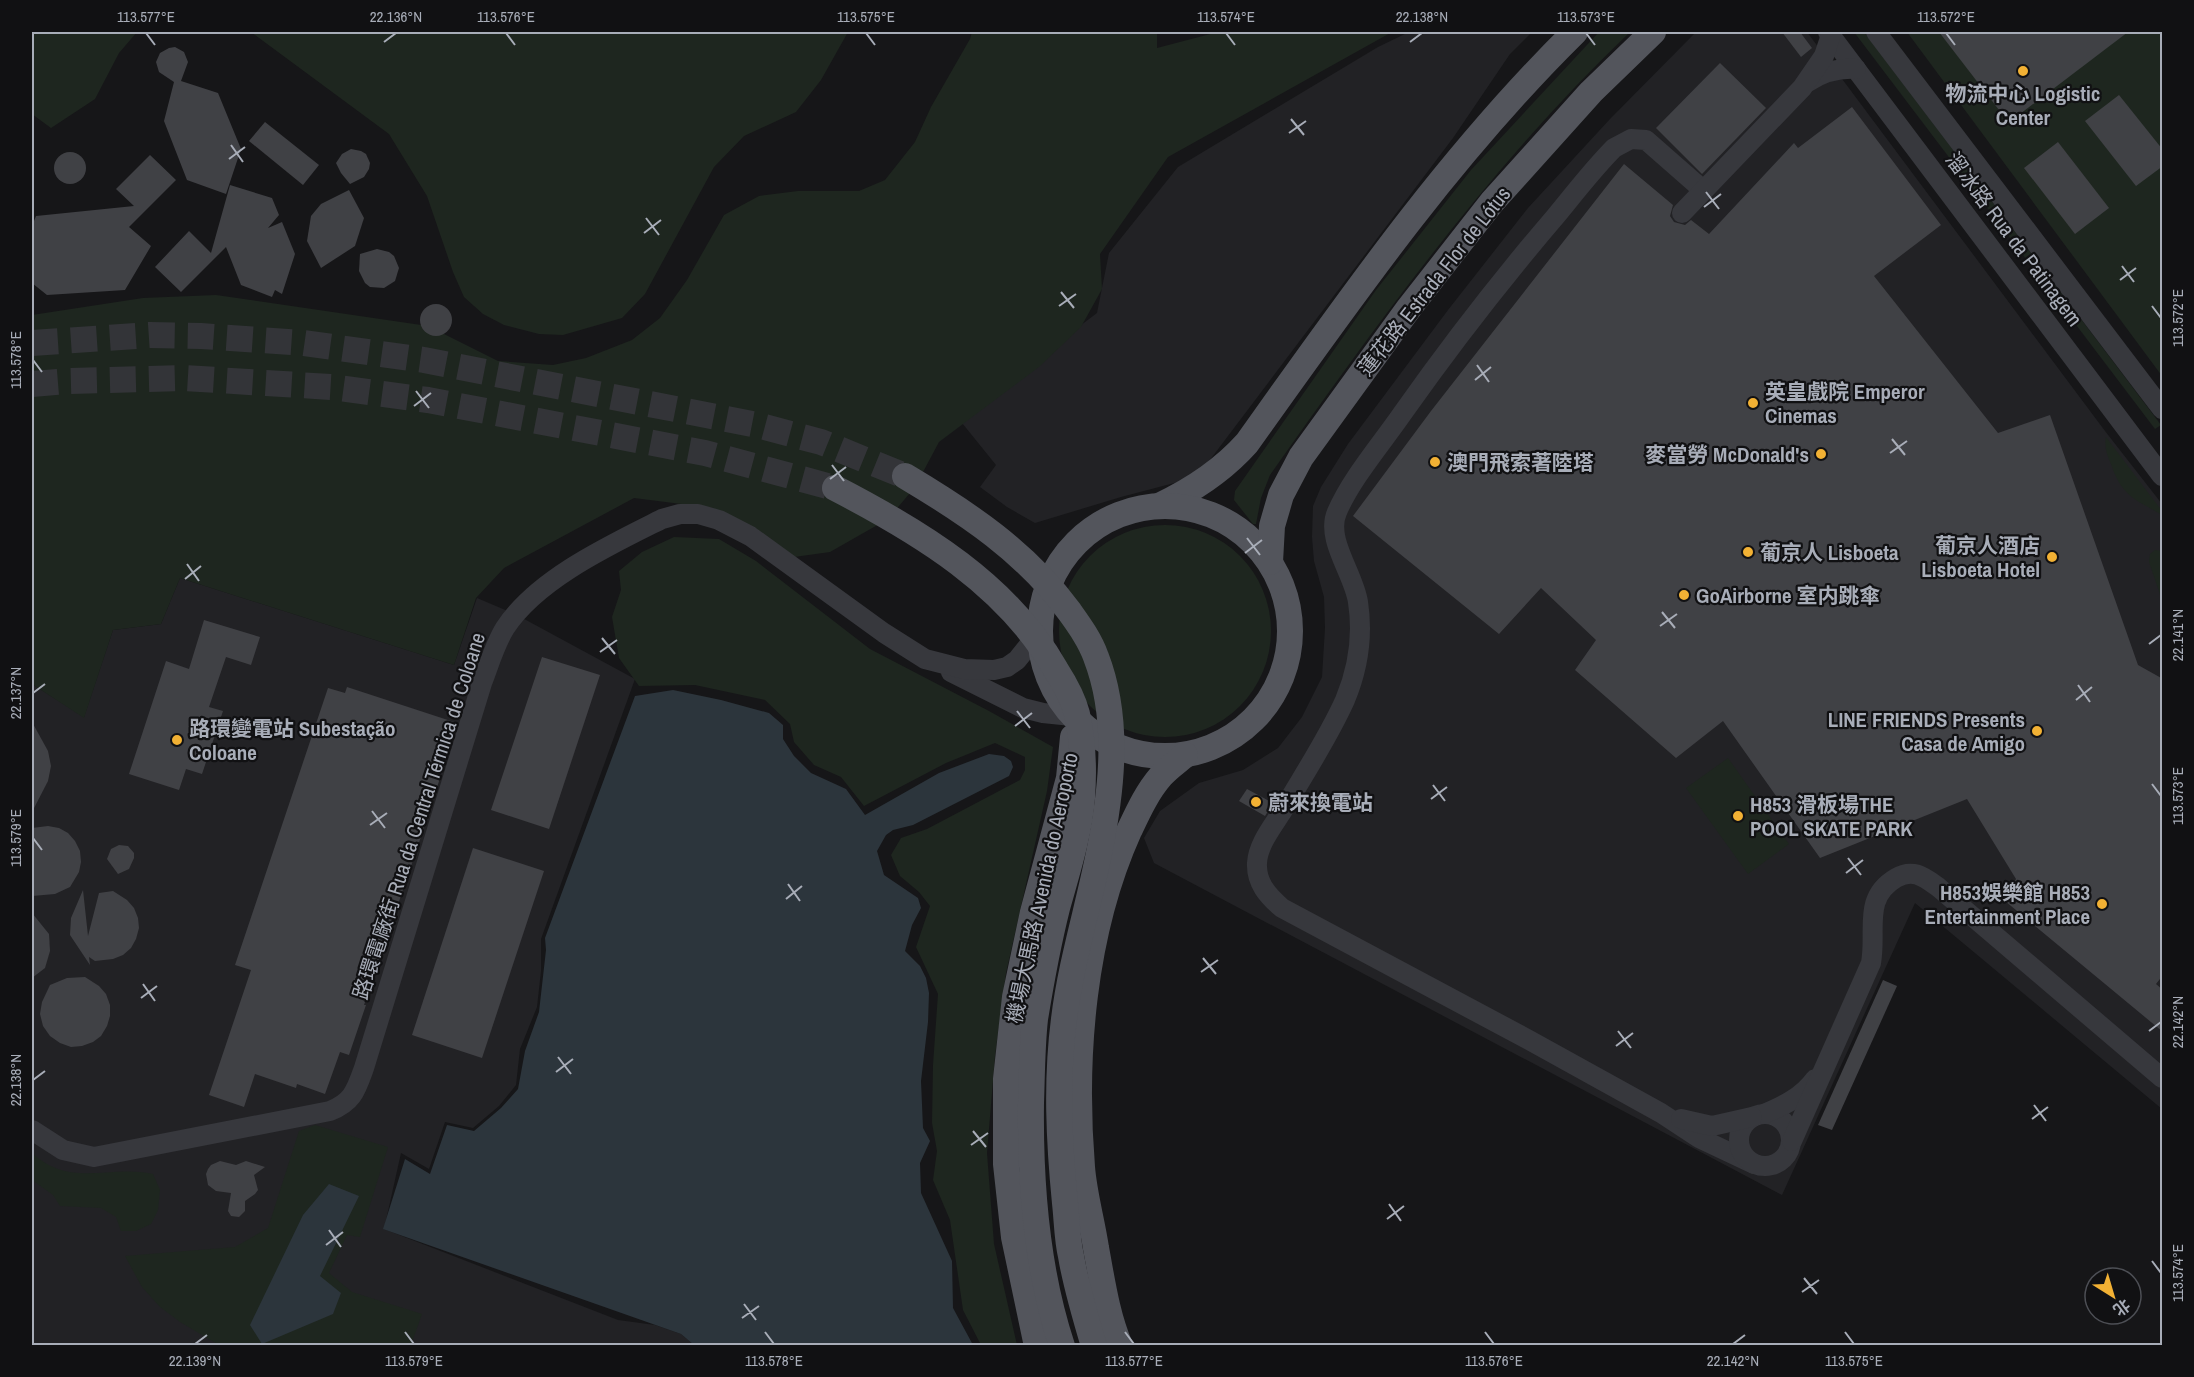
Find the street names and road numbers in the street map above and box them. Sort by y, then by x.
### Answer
street label: 溜冰路 Rua da Patinagem [1939,146,2089,332]
street label: 蓮花路 Estrada Flor de Lótus [1351,180,1517,382]
street label: 路環電廠街 Rua da Central Térmica de Coloane [346,629,492,1003]
street label: 機場大馬路 Avenida do Aeroporto [999,750,1085,1026]

